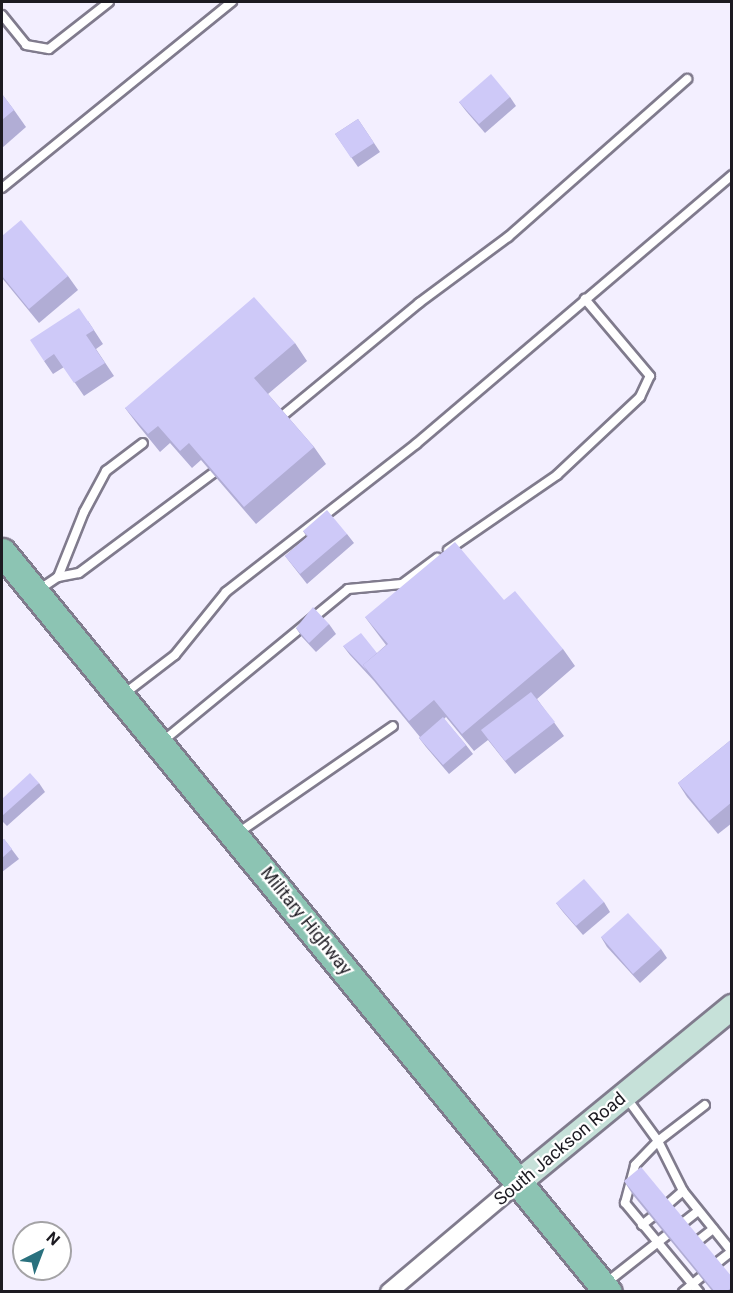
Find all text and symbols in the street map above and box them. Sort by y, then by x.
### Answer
street label: Military Highway [256,863,356,979]
street label: South Jackson Road [490,1088,630,1210]
north arrow [12,1221,72,1281]
text: N [42,1228,64,1250]

